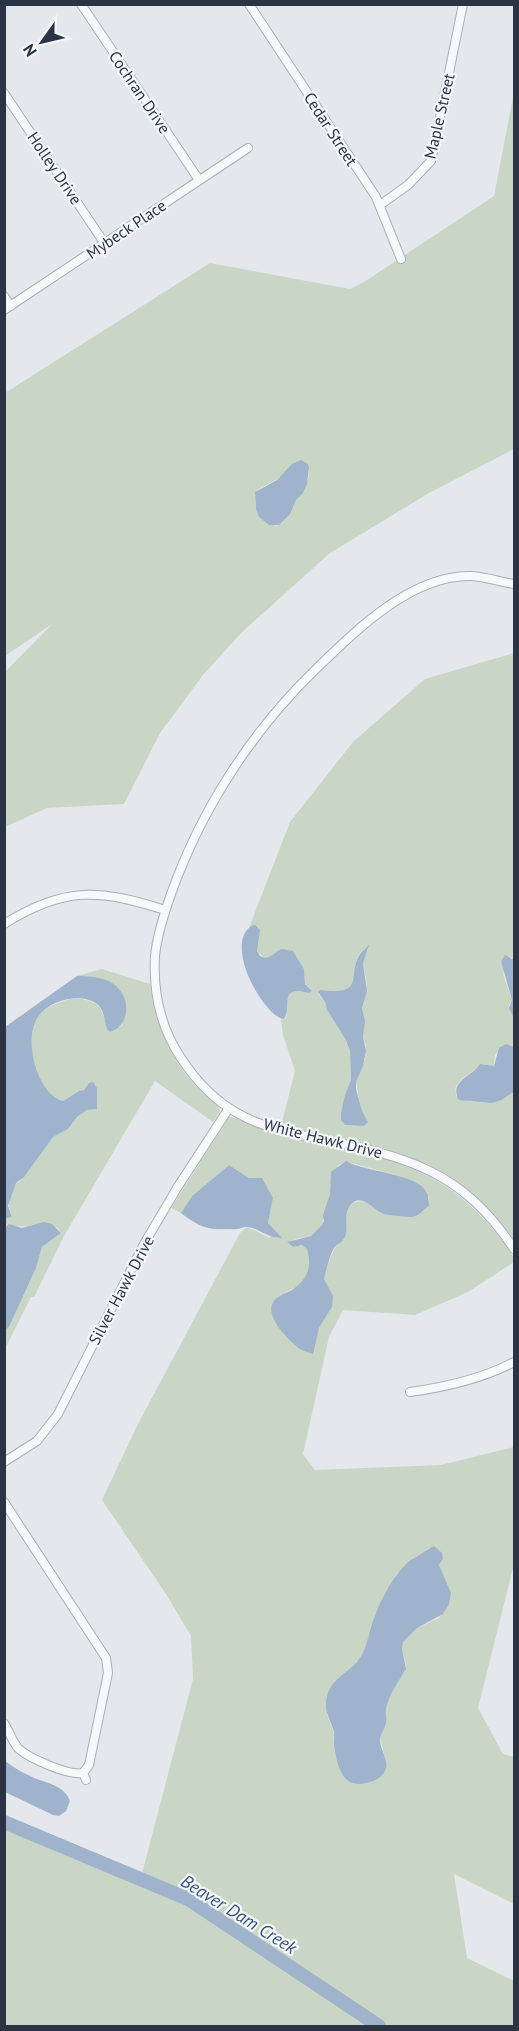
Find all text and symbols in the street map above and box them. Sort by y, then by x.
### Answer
north arrow [12,12,72,72]
text: N [18,40,41,60]
street label: Cochran Drive [105,47,175,137]
street label: Maple Street [419,71,459,161]
street label: Cedar Street [300,88,363,170]
street label: Holley Drive [23,128,87,208]
street label: Mybeck Place [82,195,170,263]
street label: White Hawk Drive [262,1114,384,1162]
street label: Silver Hawk Drive [84,1232,158,1348]
water label: Beaver Dam Creek [177,1869,302,1959]

